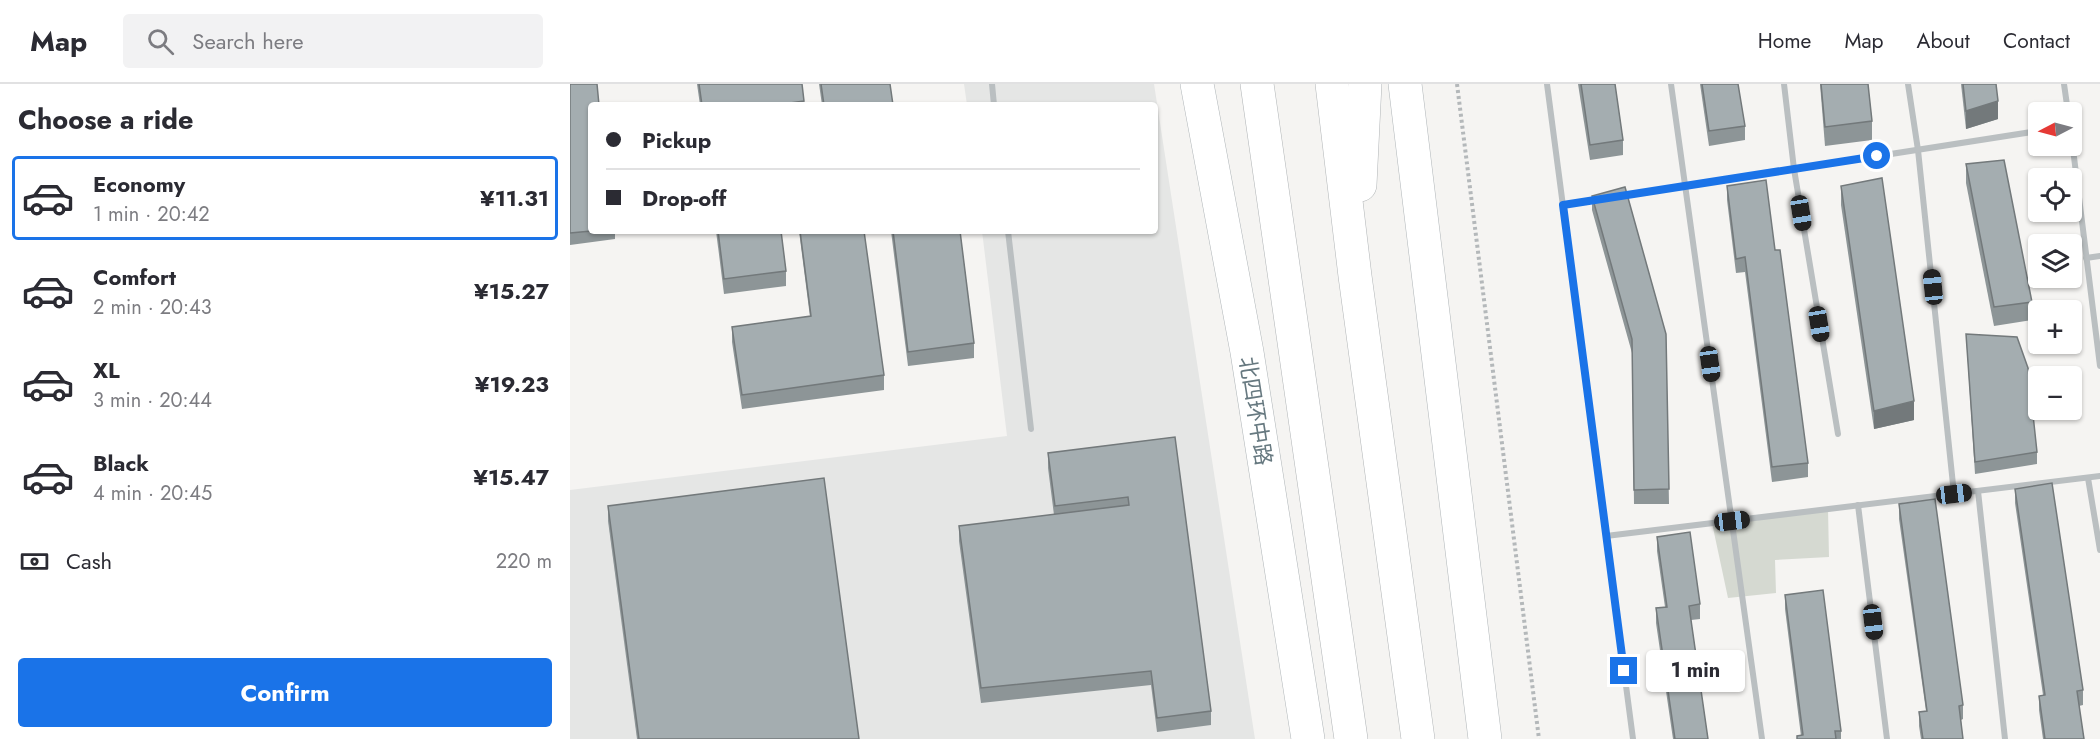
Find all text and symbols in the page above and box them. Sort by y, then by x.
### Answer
search box [123,14,543,68]
text: Map [30,21,87,62]
icon: search [144,25,177,58]
text: Search here [192,25,304,57]
text: Home [1758,26,1811,56]
text: Map [1844,26,1884,56]
text: About [1917,26,1970,56]
text: Contact [2003,26,2070,56]
text: Choose a ride [18,100,193,139]
north arrow [2028,102,2082,156]
map controls [2028,102,2082,420]
text: Pickup [642,124,711,156]
route start [1863,142,1890,169]
text: Economy [93,168,185,200]
button: locate [2028,168,2082,222]
icon: car [21,171,75,225]
text: ¥11.31 [480,182,549,214]
text: Drop-off [642,182,726,214]
car [1789,194,1813,232]
text: 1 min · 20:42 [93,200,210,229]
button: layers [2028,234,2082,288]
text: Comfort [93,261,176,293]
icon: car [21,264,75,318]
car [1922,268,1944,306]
text: ¥15.27 [474,275,549,307]
text: 2 min · 20:43 [93,293,212,322]
button: + [2028,300,2082,354]
car [1807,305,1831,343]
car [1699,345,1721,383]
text: XL [93,354,120,386]
street label: 北四环中路 [1232,354,1280,468]
icon: car [21,357,75,411]
button: − [2028,366,2082,420]
text: ¥19.23 [475,368,549,400]
text: 3 min · 20:44 [93,386,212,415]
text: Black [93,447,149,479]
icon: car [21,450,75,504]
text: ¥15.47 [473,461,549,493]
text: 4 min · 20:45 [93,479,212,508]
car [1935,483,1973,505]
car [1713,510,1751,532]
icon: cash [18,545,51,578]
text: Cash [66,545,112,577]
text: 220 m [496,547,552,576]
car [1862,603,1884,641]
callout: 1 min [1645,650,1744,692]
text: 1 min [1671,656,1720,685]
route end [1610,657,1637,684]
button: Confirm [18,658,552,727]

